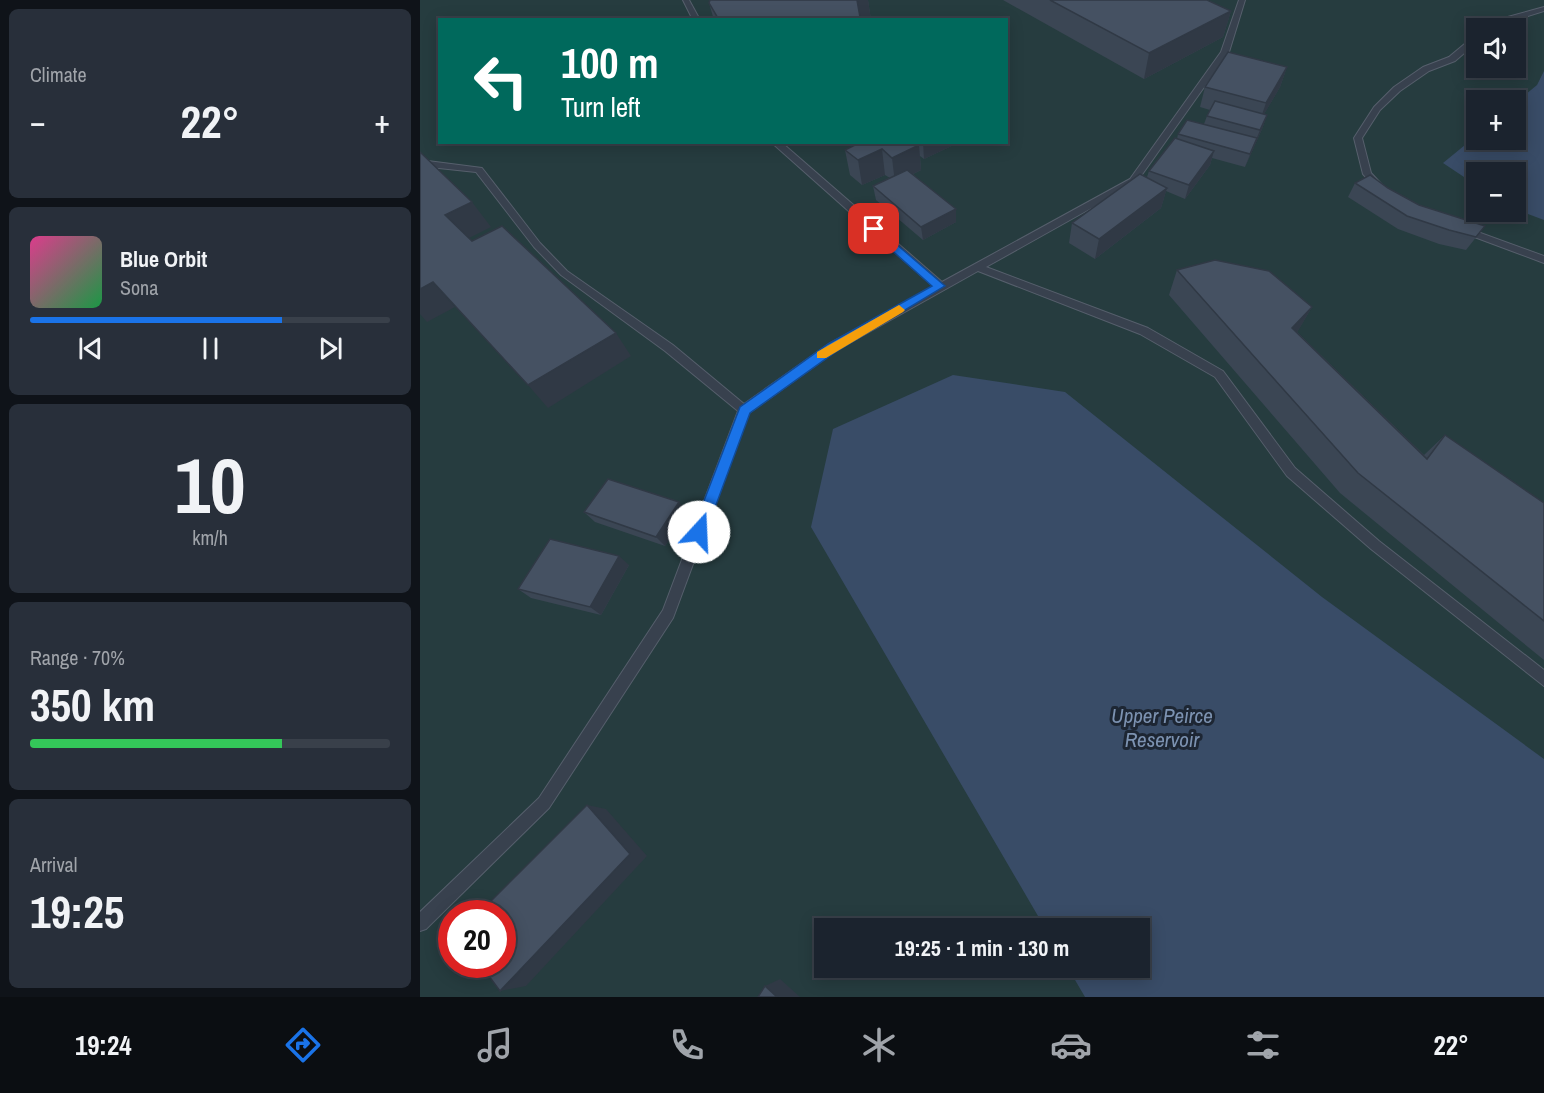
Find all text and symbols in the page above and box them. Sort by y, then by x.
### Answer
map controls [1466,18,1526,222]
button: sound [1466,18,1526,78]
text: 100 m [561,35,659,91]
icon: left [462,42,540,120]
text: Climate [30,61,87,88]
text: Turn left [561,89,640,125]
button: + [1466,90,1526,150]
text: 22° [180,91,240,152]
text: − [30,99,46,143]
text: + [374,99,390,143]
button: − [1466,162,1526,222]
pin [848,203,899,254]
icon: arrive [857,212,890,245]
text: Blue Orbit [120,244,207,274]
text: Sona [120,274,158,301]
icon: previous [74,332,107,365]
icon: pause [194,332,227,365]
icon: next [314,332,347,365]
text: 10 [174,432,246,537]
position arrow [667,500,731,564]
text: km/h [192,524,228,551]
text: Range · 70% [30,644,125,671]
text: 350 km [30,674,155,735]
water label: Upper Peirce Reservoir [1111,701,1213,754]
text: Arrival [30,851,77,878]
text: 19:25 [30,881,124,942]
speed limit sign: 20 [438,900,516,978]
text: 19:25 · 1 min · 130 m [895,933,1069,963]
icon: directions [282,1024,324,1066]
icon: music [474,1024,516,1066]
icon: phone [666,1024,708,1066]
icon: climate [858,1024,900,1066]
icon: car [1050,1024,1092,1066]
icon: filters [1242,1024,1284,1066]
text: 19:24 [75,1027,132,1063]
text: 22° [1434,1027,1469,1063]

